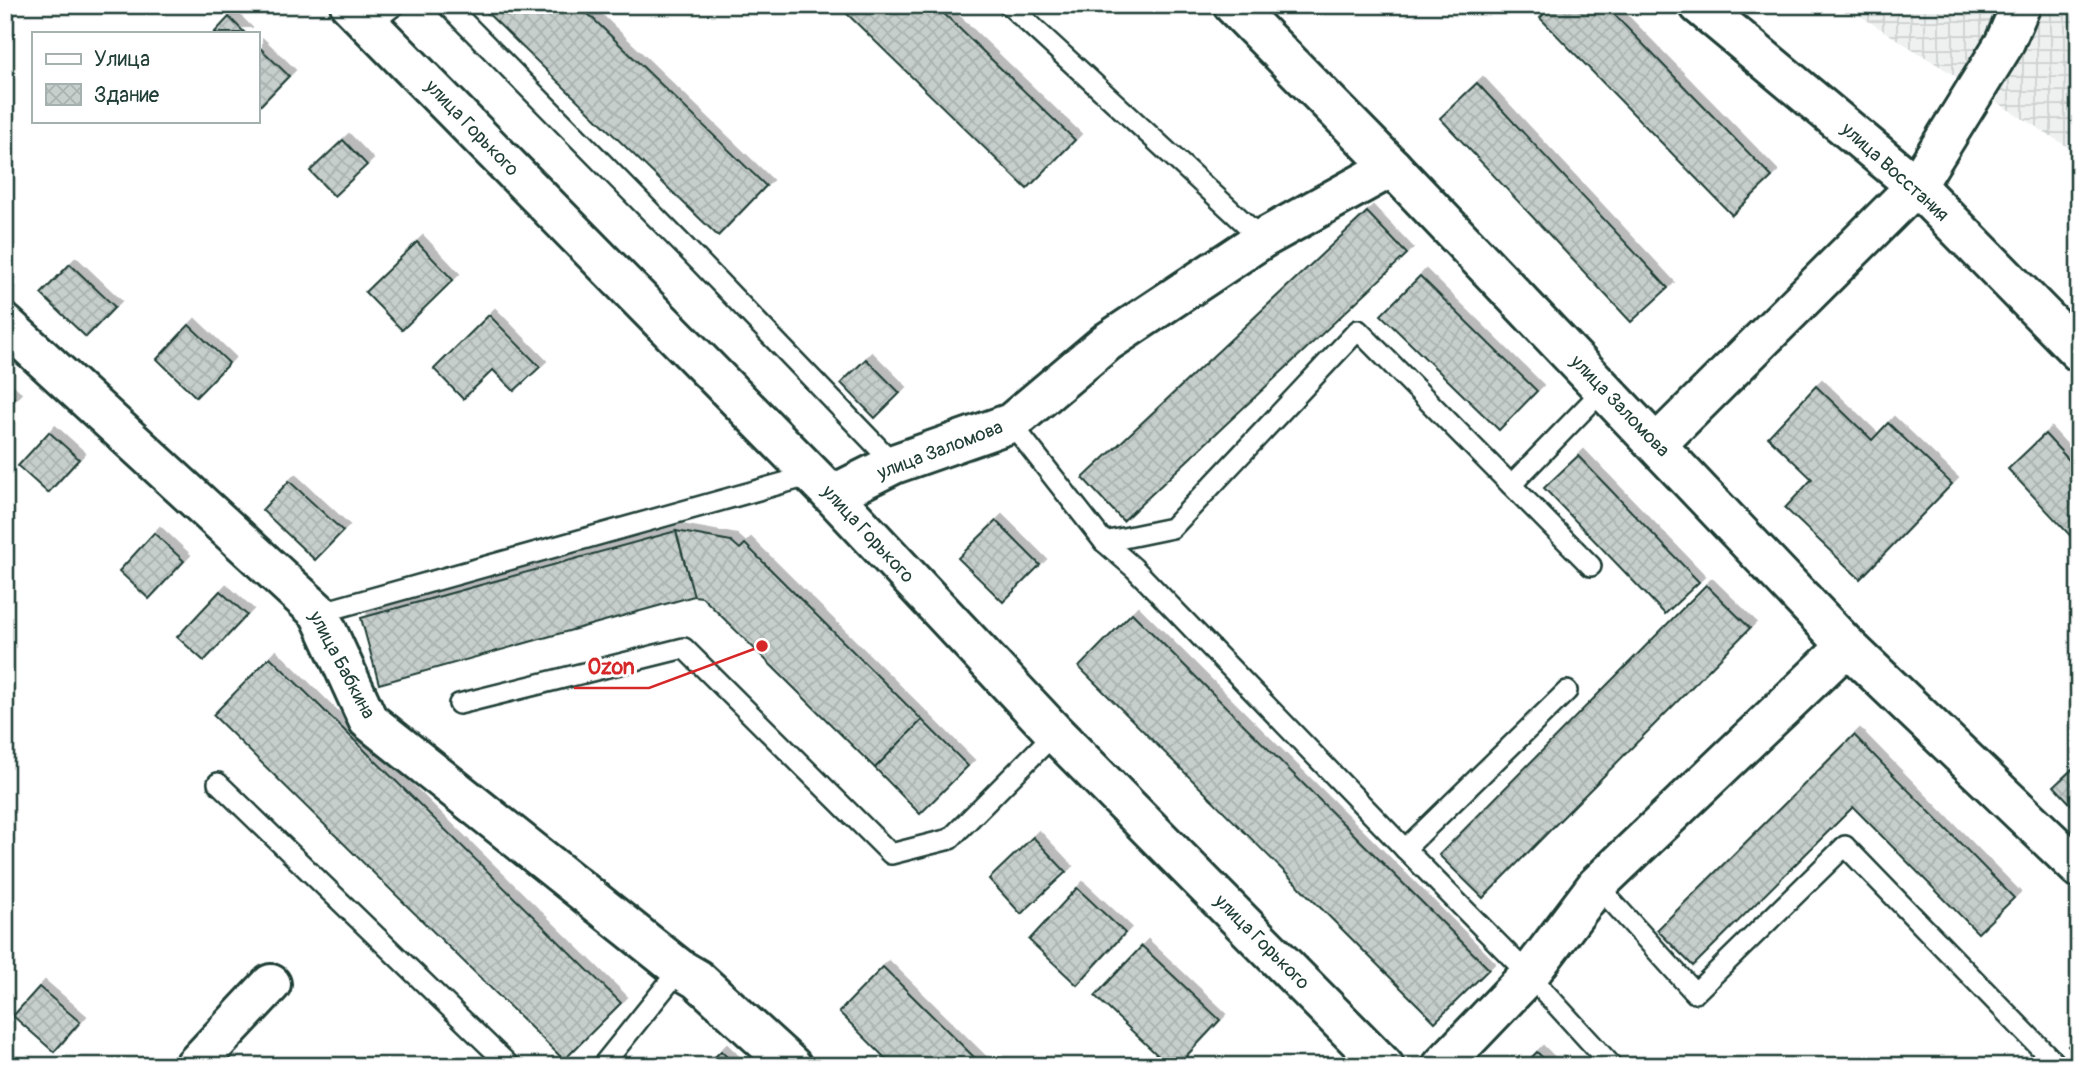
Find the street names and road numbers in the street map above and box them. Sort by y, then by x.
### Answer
street label: улица Горького [419,74,524,181]
street label: улица Восстания [1835,117,1954,227]
street label: улица Заломова [1565,349,1675,462]
street label: улица Заломова [873,415,1006,485]
street label: улица Горького [816,479,919,588]
street label: улица Бабкина [303,606,381,723]
street label: улица Горького [1209,889,1315,995]

